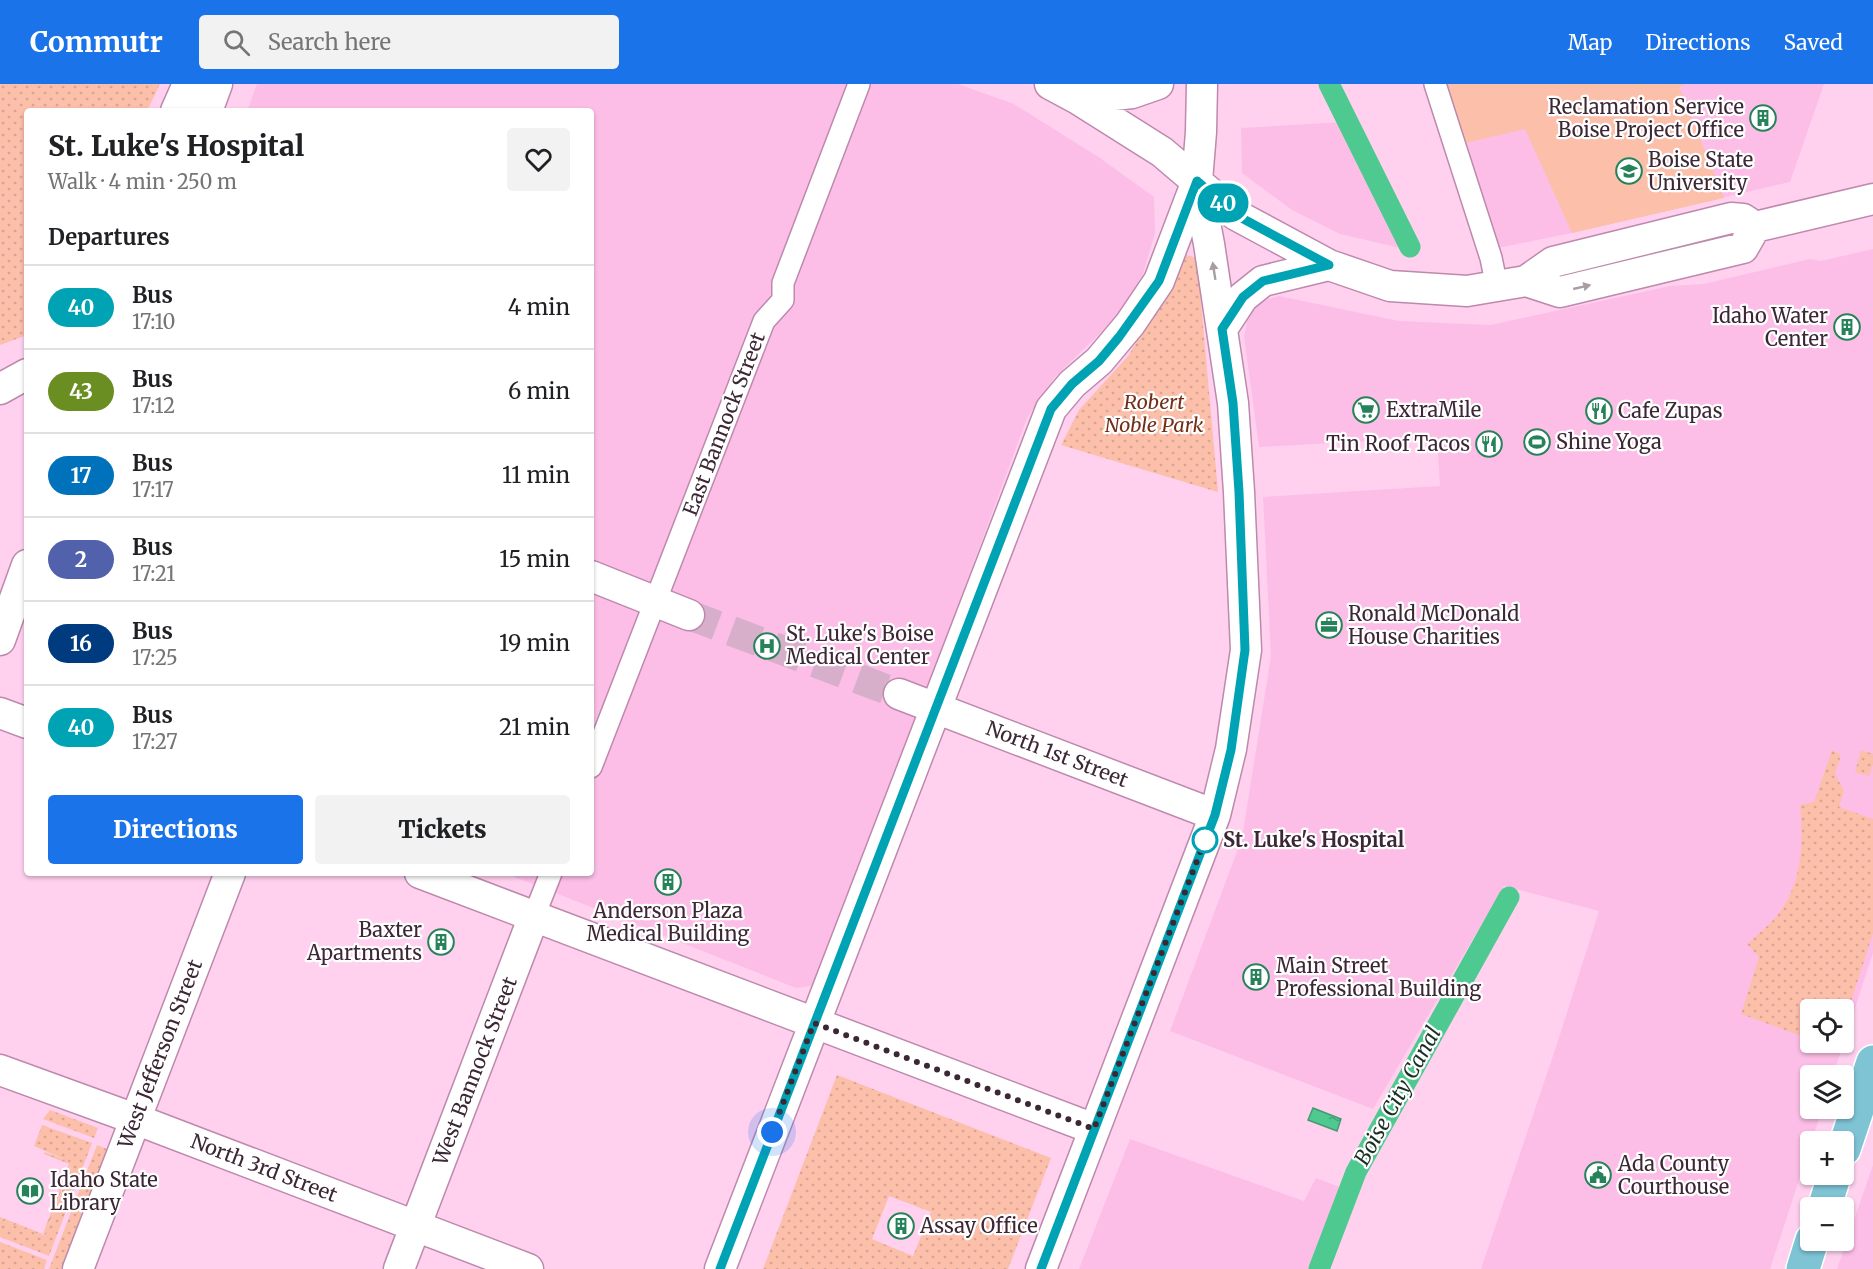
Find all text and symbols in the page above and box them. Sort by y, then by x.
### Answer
search box [199,15,619,69]
text: Commutr [30,24,163,60]
icon: search [220,26,253,59]
text: Search here [268,28,391,56]
text: Map [1568,29,1612,56]
text: Directions [1645,29,1750,56]
text: Saved [1783,29,1843,56]
place label: Reclamation Service Boise Project Office [1548,94,1744,142]
building icon: Reclamation Service Boise Project Office [1748,103,1778,133]
text: St. Luke's Hospital [48,128,304,164]
button: heart [507,128,570,191]
place label: Boise State University [1648,147,1753,195]
school or university icon: Boise State University [1614,156,1644,186]
text: Walk · 4 min · 250 m [48,169,237,194]
line badge: 40 [1196,184,1250,222]
text: 40 [1210,190,1237,217]
text: Departures [48,223,170,251]
one-way arrow [1209,262,1218,281]
text: Bus [132,281,173,309]
one-way arrow [1573,282,1592,291]
text: 4 min [508,293,570,321]
text: 40 [68,294,95,321]
place label: Idaho Water Center [1712,303,1828,351]
text: 17:10 [132,309,176,334]
building icon: Idaho Water Center [1832,312,1862,342]
street label: East Bannock Street [677,328,770,519]
text: Bus [132,365,173,393]
text: 6 min [508,377,570,405]
text: 43 [69,378,93,405]
park label: Robert Noble Park [1105,389,1203,437]
text: 17:12 [132,393,175,418]
supermarket icon: ExtraMile [1351,395,1381,425]
restaurant icon: Cafe Zupas [1584,396,1614,426]
place label: ExtraMile [1386,397,1481,422]
place label: Cafe Zupas [1618,398,1722,423]
sports icon: Shine Yoga [1522,427,1552,457]
restaurant icon: Tin Roof Tacos [1474,429,1504,459]
place label: Shine Yoga [1556,429,1662,454]
place label: Tin Roof Tacos [1326,431,1470,456]
text: Bus [132,449,173,477]
text: 11 min [502,461,570,489]
text: 17 [70,462,92,489]
text: 17:17 [132,477,174,502]
text: Bus [132,533,173,561]
text: 15 min [499,545,570,573]
text: 2 [75,546,87,573]
text: 17:21 [132,561,175,586]
place label: Ronald McDonald House Charities [1348,601,1519,649]
office icon: Ronald McDonald House Charities [1314,610,1344,640]
text: Bus [132,617,173,645]
place label: St. Luke's Boise Medical Center [786,621,934,669]
text: 19 min [499,629,570,657]
text: 16 [70,630,92,657]
hospital icon: St. Luke's Boise Medical Center [752,631,782,661]
text: 17:25 [132,645,178,670]
text: Bus [132,701,173,729]
text: 21 min [499,713,570,741]
text: 40 [68,714,95,741]
street label: North 1st Street [983,715,1132,792]
text: 17:27 [132,729,178,754]
button: Directions [48,795,303,864]
button: Tickets [315,795,570,864]
marker: St. Luke's Hospital [1192,827,1218,853]
place label: St. Luke's Hospital [1223,827,1405,852]
building icon: Anderson Plaza Medical Building [653,867,683,897]
place label: Anderson Plaza Medical Building [587,898,749,946]
place label: Baxter Apartments [306,917,422,965]
building icon: Baxter Apartments [426,927,456,957]
place label: Main Street Professional Building [1276,953,1481,1001]
street label: West Jefferson Street [112,956,207,1153]
building icon: Main Street Professional Building [1241,962,1271,992]
street label: West Bannock Street [427,973,522,1170]
map controls [1800,999,1854,1251]
button: locate [1800,999,1854,1053]
water label: Boise City Canal [1348,1022,1447,1170]
button: layers [1800,1065,1854,1119]
your location [757,1117,787,1147]
street label: North 3rd Street [187,1128,341,1207]
button: + [1800,1131,1854,1185]
place label: Ada County Courthouse [1617,1151,1729,1199]
public building icon: Ada County Courthouse [1583,1160,1613,1190]
place label: Idaho State Library [50,1167,158,1215]
library icon: Idaho State Library [15,1176,45,1206]
button: − [1800,1197,1854,1251]
building icon: Assay Office [886,1211,916,1241]
place label: Assay Office [919,1213,1038,1238]

